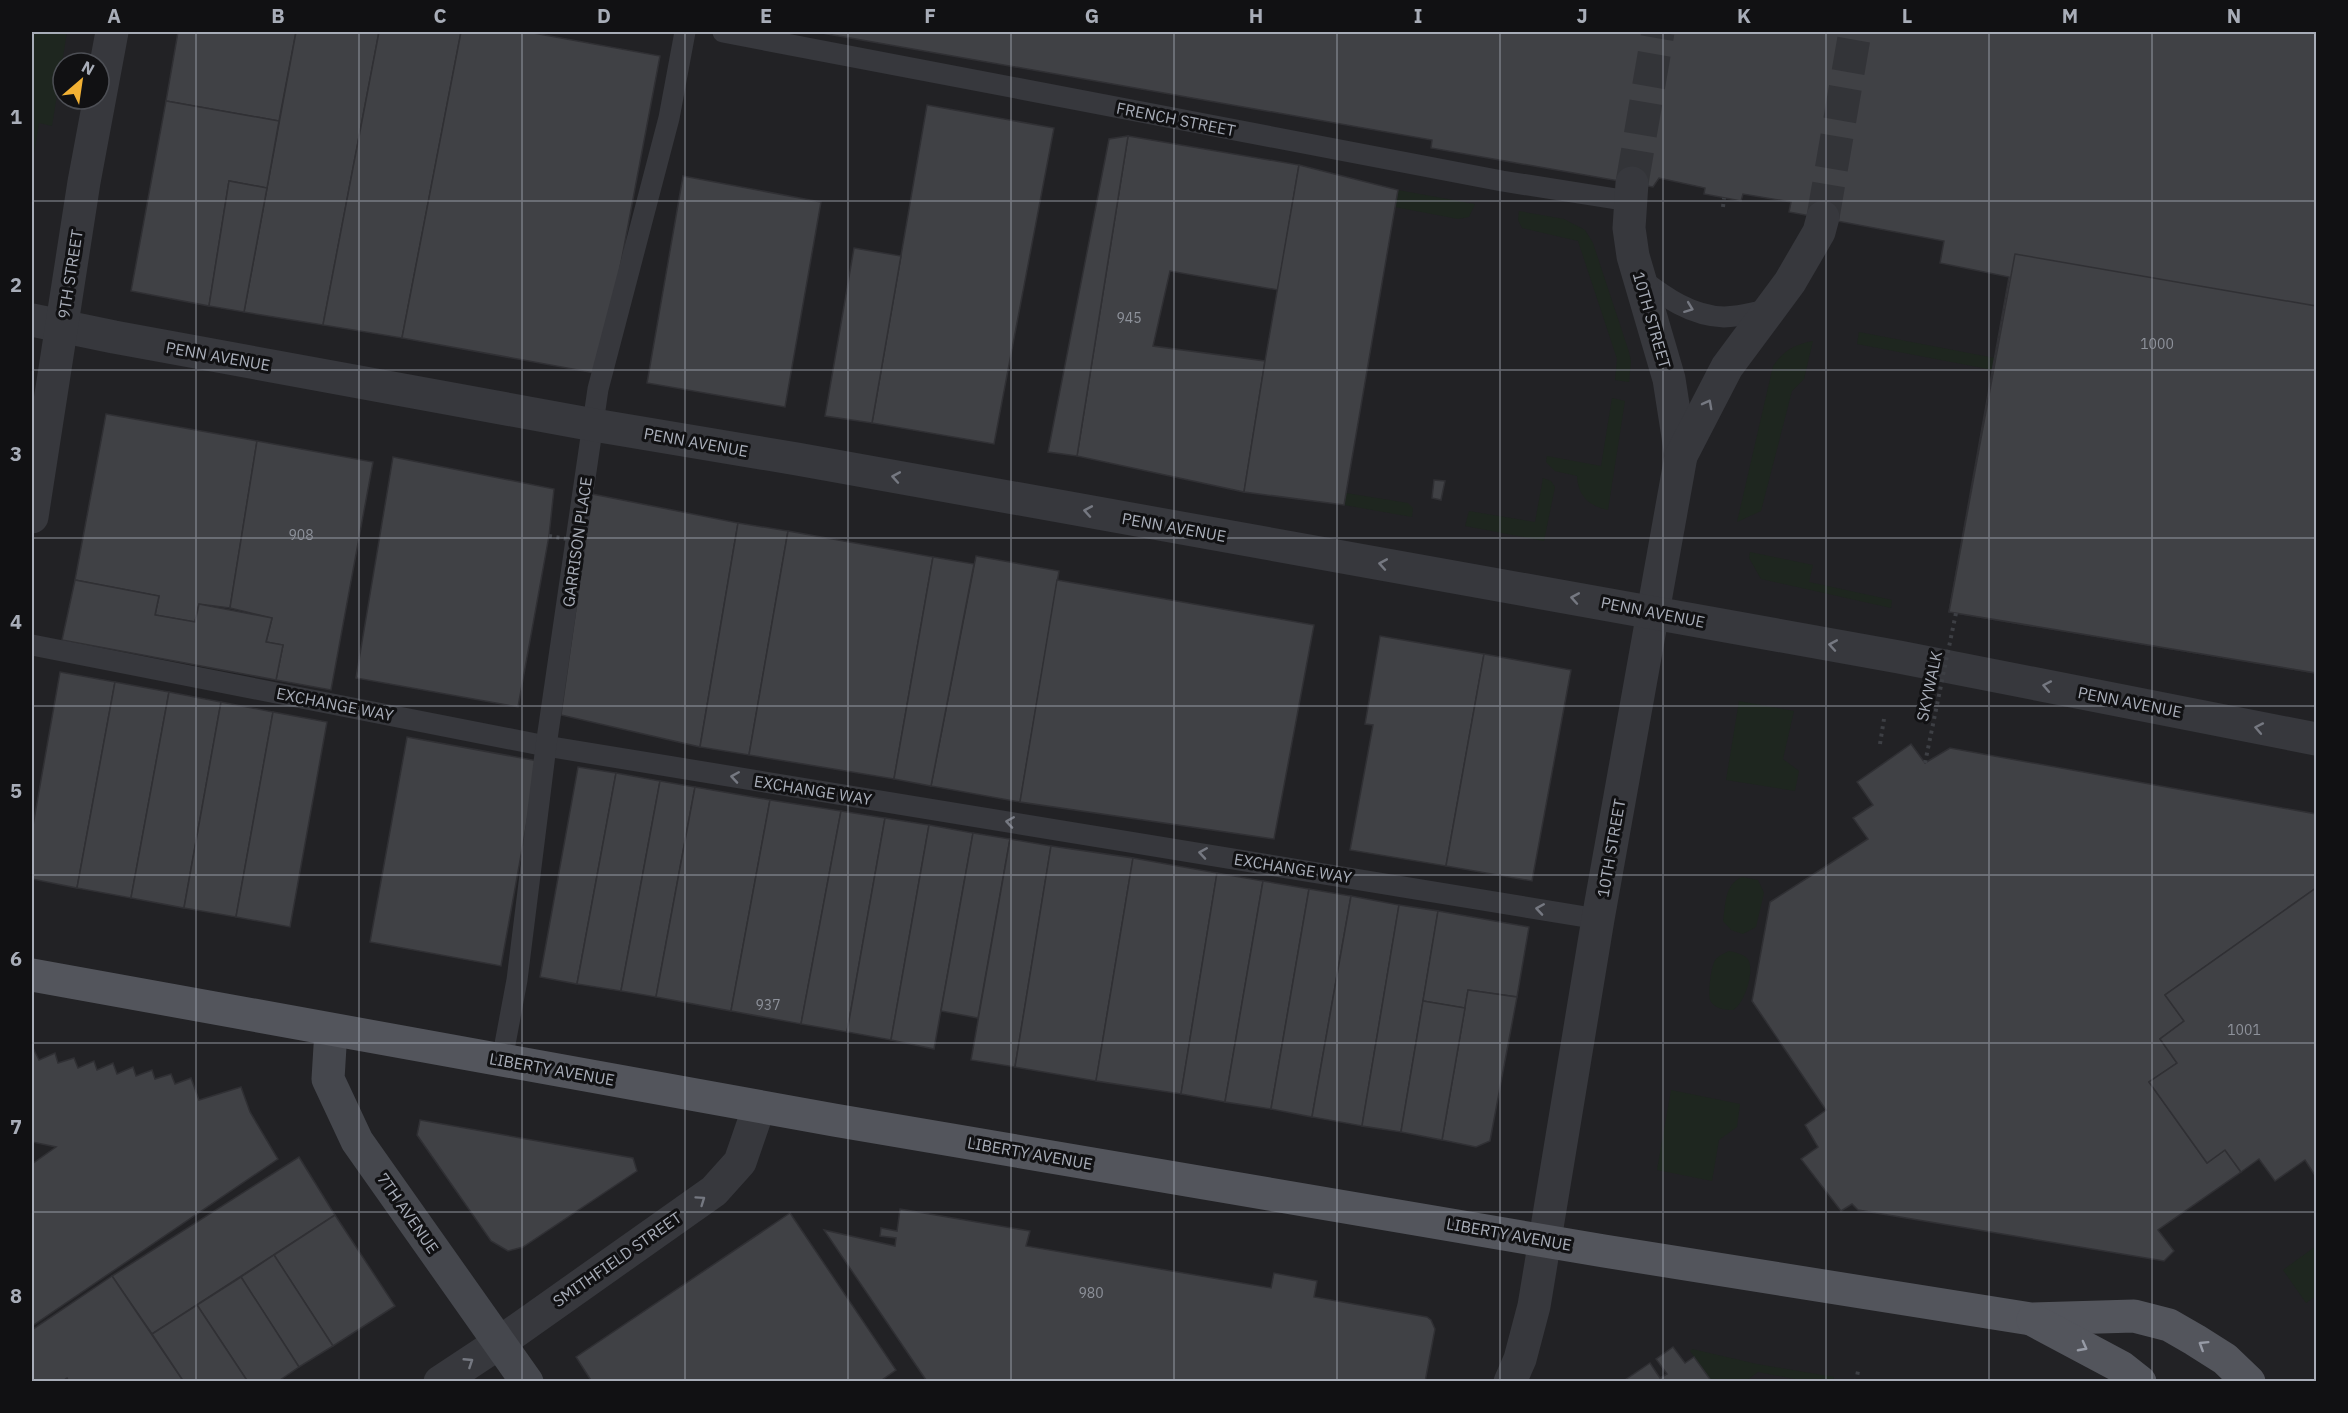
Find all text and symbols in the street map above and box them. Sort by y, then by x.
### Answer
text: A [107,2,121,29]
text: B [271,2,285,29]
text: C [433,2,447,29]
text: D [597,2,611,29]
text: E [760,2,772,29]
text: F [924,2,936,29]
text: G [1085,2,1099,29]
text: H [1249,2,1263,29]
text: I [1414,2,1422,29]
text: J [1576,2,1588,29]
text: K [1737,2,1751,29]
text: L [1902,2,1912,29]
text: M [2062,2,2078,29]
text: N [2227,2,2241,29]
north arrow [51,51,111,111]
text: N [78,56,98,79]
street label: FRENCH STREET [1115,98,1237,140]
text: 1 [10,103,22,130]
street label: 9TH STREET [53,228,87,320]
street label: 10TH STREET [1629,269,1675,371]
text: 2 [10,271,22,298]
one-way arrow [1683,301,1694,313]
house number: 945 [1116,309,1142,327]
house number: 1000 [2140,335,2174,353]
street label: PENN AVENUE [164,337,272,375]
one-way arrow [1701,399,1713,410]
street label: PENN AVENUE [642,423,750,461]
text: 3 [10,440,22,467]
one-way arrow [891,471,901,484]
street label: GARRISON PLACE [558,476,596,608]
one-way arrow [1083,506,1092,518]
street label: PENN AVENUE [1120,508,1228,546]
house number: 908 [288,526,314,544]
one-way arrow [1378,558,1388,571]
one-way arrow [1570,592,1580,604]
street label: PENN AVENUE [1599,592,1707,632]
text: 4 [10,608,22,635]
one-way arrow [1828,639,1838,652]
street label: SKYWALK [1912,649,1946,723]
one-way arrow [2042,680,2052,693]
street label: PENN AVENUE [2076,682,2184,722]
street label: EXCHANGE WAY [275,683,396,725]
one-way arrow [2254,722,2264,735]
one-way arrow [731,771,741,784]
street label: EXCHANGE WAY [753,771,874,809]
text: 5 [10,777,22,804]
street label: 10TH STREET [1592,797,1630,899]
one-way arrow [1006,816,1016,829]
one-way arrow [1198,848,1208,860]
street label: EXCHANGE WAY [1233,849,1354,887]
one-way arrow [1536,903,1546,916]
text: 6 [10,945,22,972]
house number: 937 [755,996,781,1014]
house number: 1001 [2227,1021,2261,1039]
street label: LIBERTY AVENUE [488,1048,616,1090]
text: 7 [10,1113,22,1140]
street label: LIBERTY AVENUE [966,1132,1094,1174]
street label: 7TH AVENUE [373,1169,443,1257]
one-way arrow [695,1196,706,1207]
street label: SMITHFIELD STREET [549,1207,685,1311]
street label: LIBERTY AVENUE [1445,1213,1573,1255]
text: 8 [10,1282,22,1309]
house number: 980 [1078,1284,1104,1302]
one-way arrow [2076,1340,2087,1351]
one-way arrow [2199,1341,2210,1352]
one-way arrow [463,1358,474,1369]

